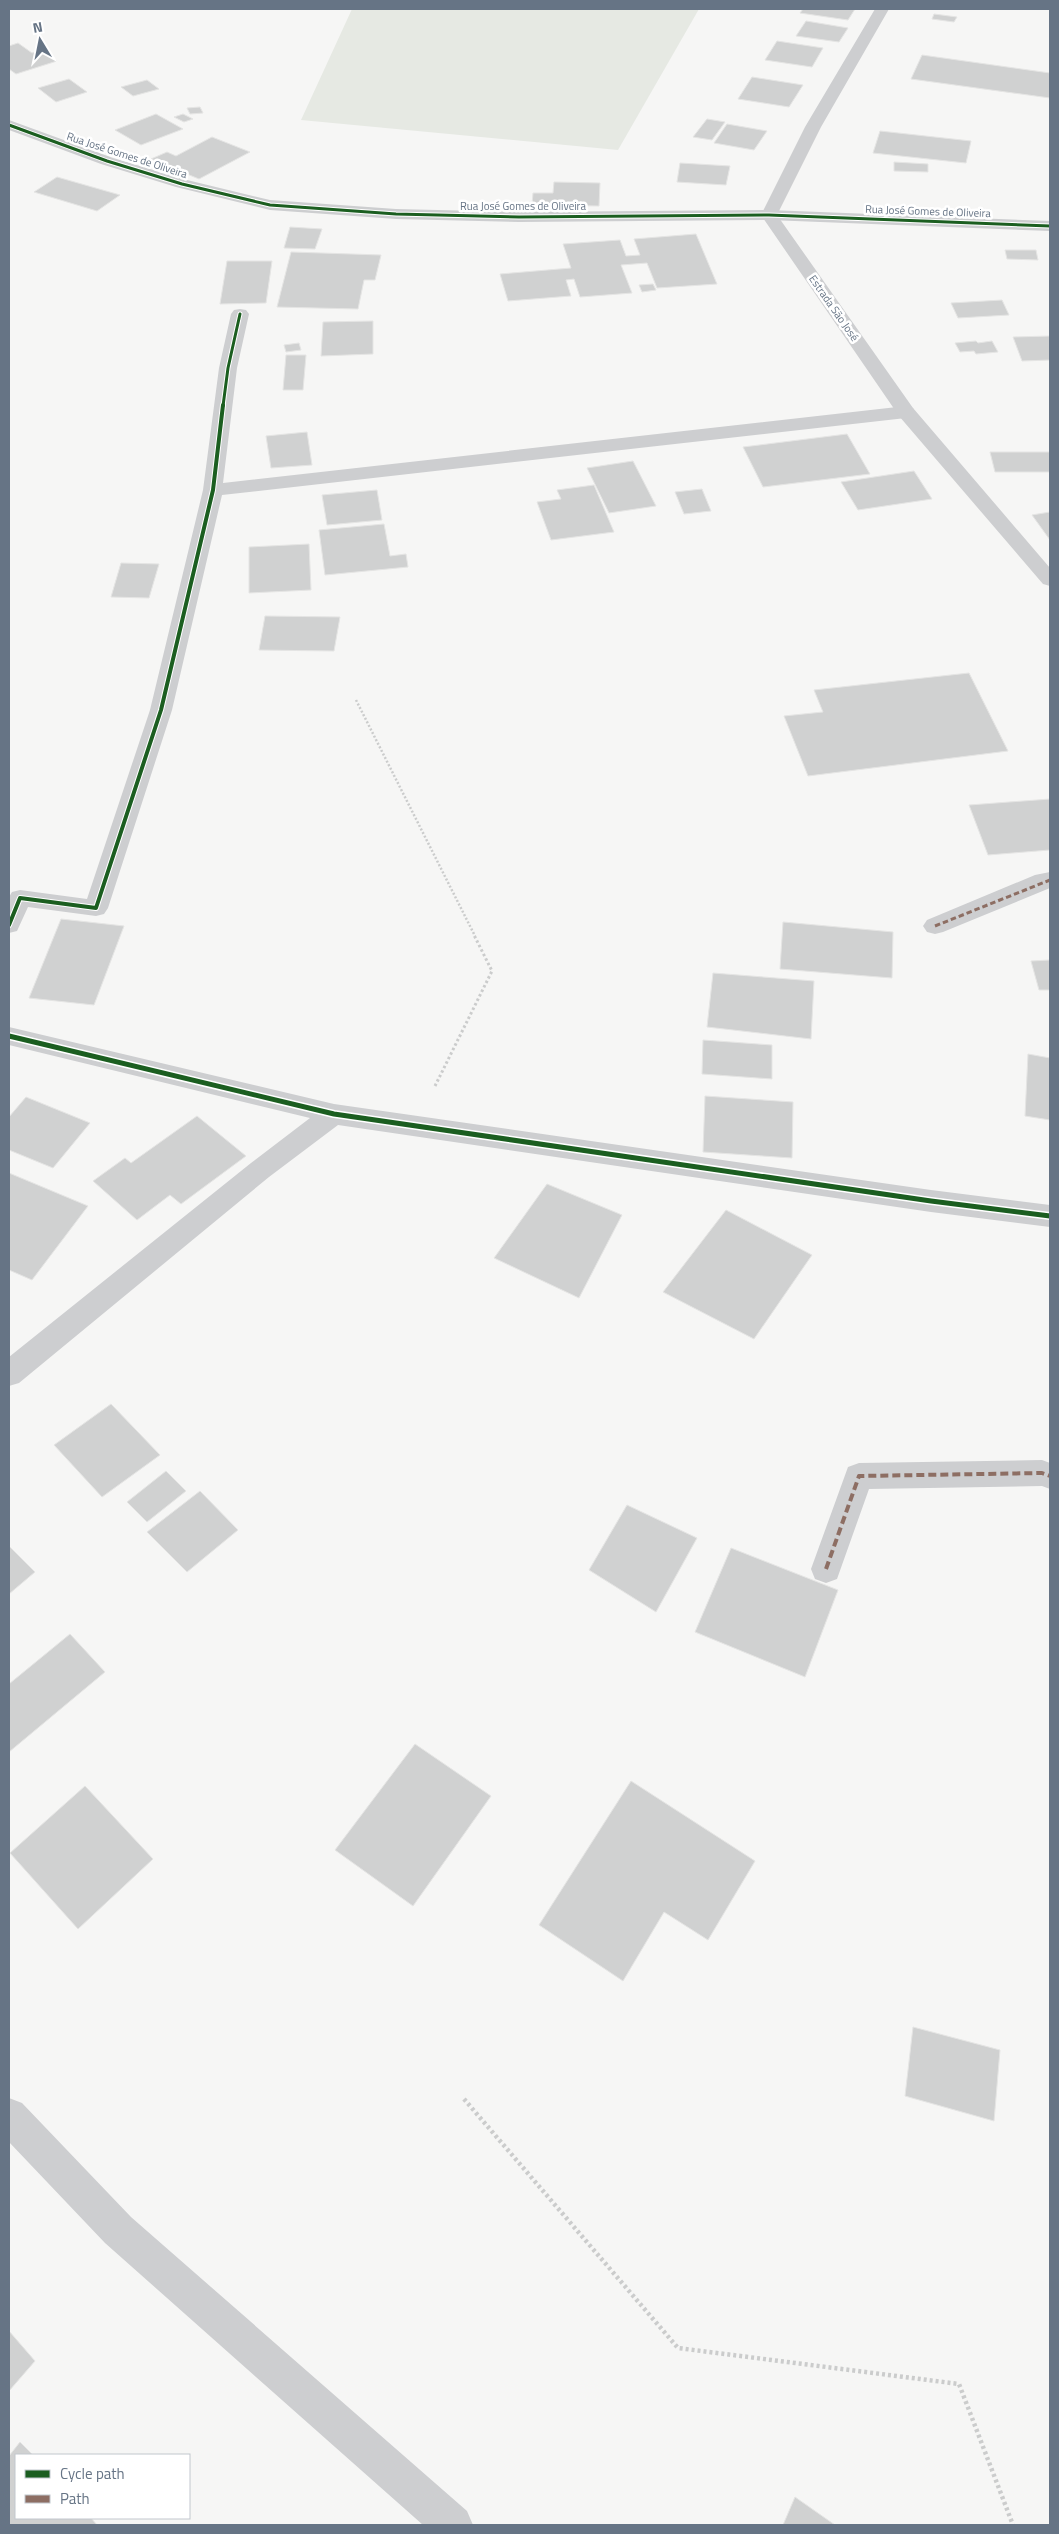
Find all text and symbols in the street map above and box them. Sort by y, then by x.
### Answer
north arrow [15,15,65,65]
text: N [31,16,44,38]
street label: Rua José Gomes de Oliveira [65,128,190,182]
street label: Rua José Gomes de Oliveira [460,198,586,214]
street label: Rua José Gomes de Oliveira [865,201,992,221]
street label: Estrada São José [805,272,863,345]
legend [15,2454,190,2519]
text: Cycle path [60,2462,125,2485]
text: Path [60,2487,90,2510]

